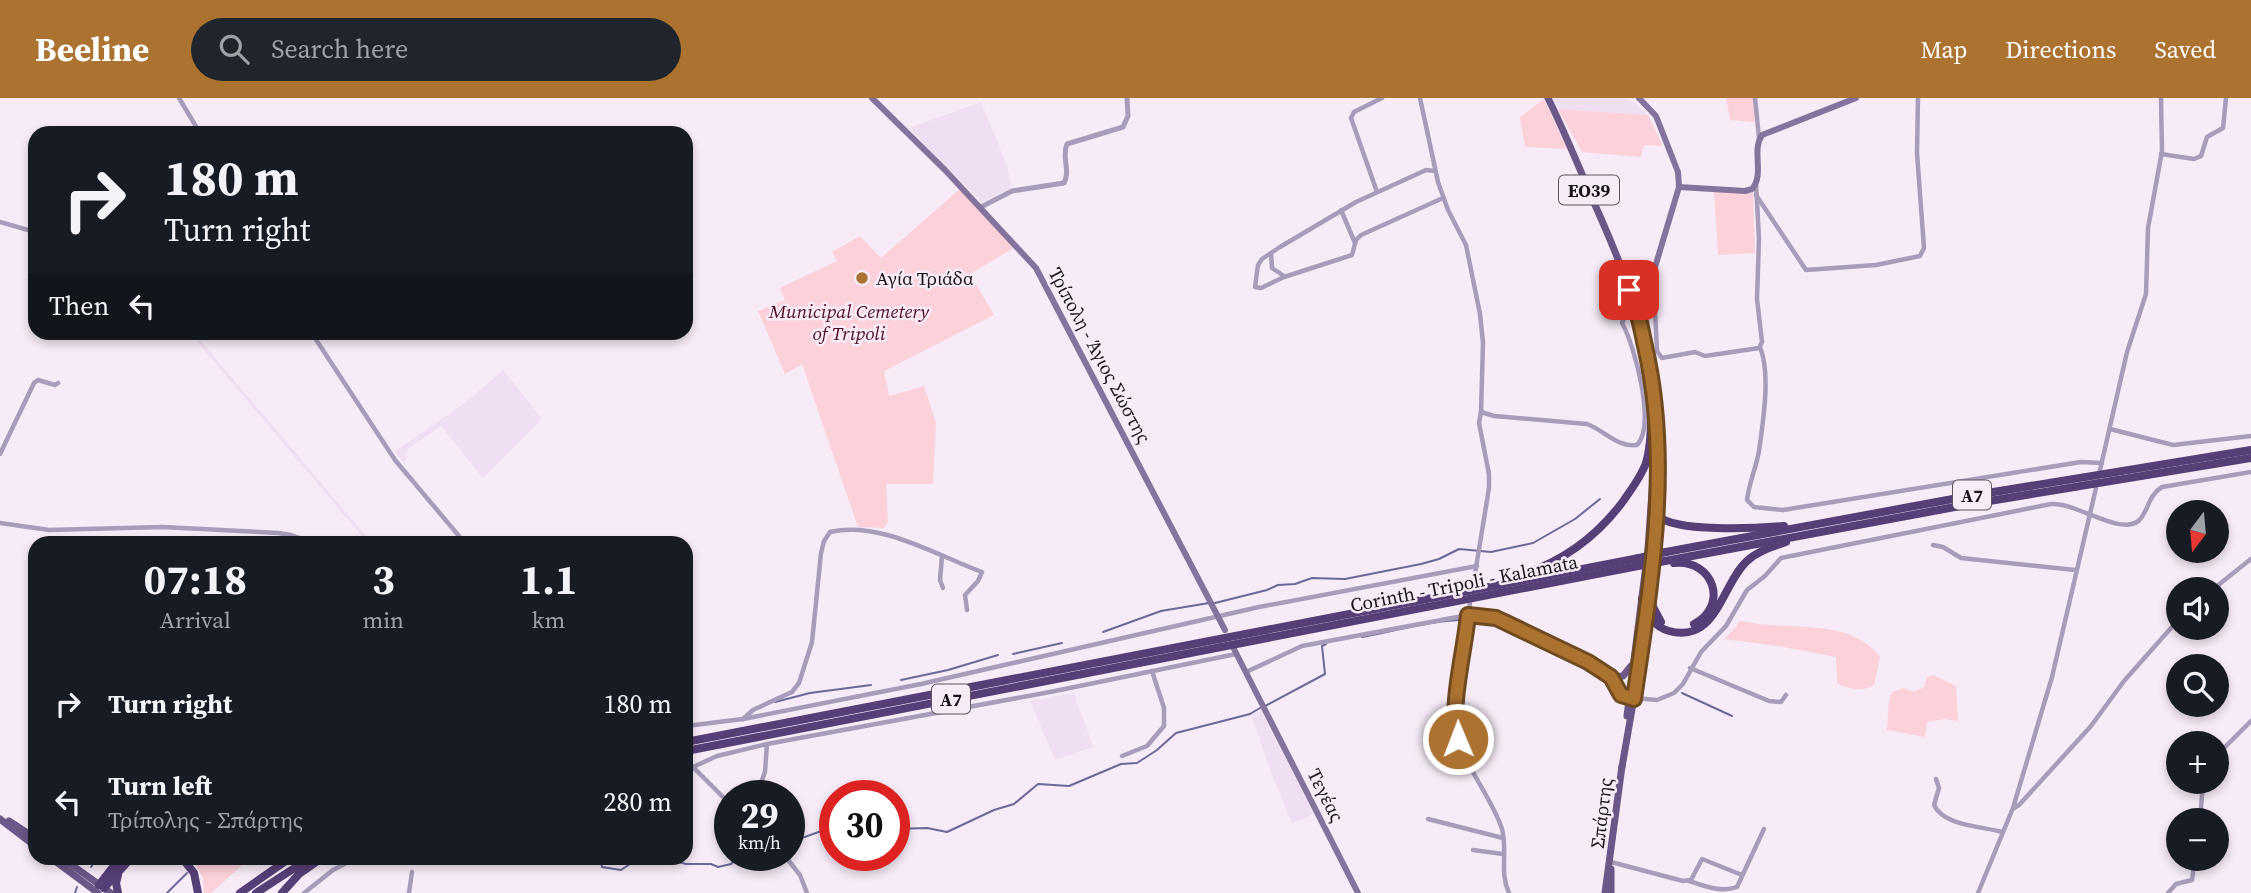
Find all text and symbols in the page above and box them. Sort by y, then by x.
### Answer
search box [191,18,681,81]
text: Beeline [35,27,149,72]
icon: search [215,30,253,68]
text: Search here [271,31,408,67]
text: Map [1920,33,1967,66]
text: Directions [2005,33,2116,66]
text: Saved [2154,33,2216,66]
text: 180 m [164,144,299,211]
icon: right [49,154,140,245]
road number: ΕΟ39 [1559,176,1619,204]
text: Turn right [164,208,310,252]
pin [1599,260,1659,320]
street label: Τρίπολη - Άγιος Σώστης [1043,263,1157,447]
place label: Αγία Τριάδα [876,265,974,291]
marker: Αγία Τριάδα [854,270,870,286]
icon: arrive [1610,271,1648,309]
icon: left [123,287,161,325]
text: Then [49,288,109,324]
park label: Municipal Cemetery of Tripoli [768,298,930,346]
road number: Α7 [1953,480,1991,510]
north arrow [2166,500,2230,564]
map controls [2166,500,2229,871]
street label: Corinth - Tripoli - Kalamata [1348,548,1580,618]
text: 07:18 [143,550,247,608]
text: 3 [372,550,395,608]
text: 1.1 [519,550,578,608]
button: sound [2166,577,2229,640]
text: Arrival [160,604,231,636]
text: min [363,604,404,636]
text: km [532,604,565,636]
button: search [2166,654,2229,717]
road number: Α7 [932,684,970,714]
icon: right [49,685,87,723]
text: Turn right [108,686,232,722]
text: 180 m [604,686,672,722]
position arrow [1421,702,1495,776]
button: + [2166,731,2229,794]
street label: Τεγέας [1302,764,1350,826]
text: Turn left [108,768,212,804]
street label: Σπάρτης [1584,776,1618,850]
speed limit sign: 30 [819,780,910,871]
icon: left [49,783,87,821]
text: 280 m [604,784,672,820]
text: 29 [741,792,778,840]
text: Τρίπολης - Σπάρτης [108,804,303,836]
button: − [2166,808,2229,871]
text: km/h [738,830,781,855]

